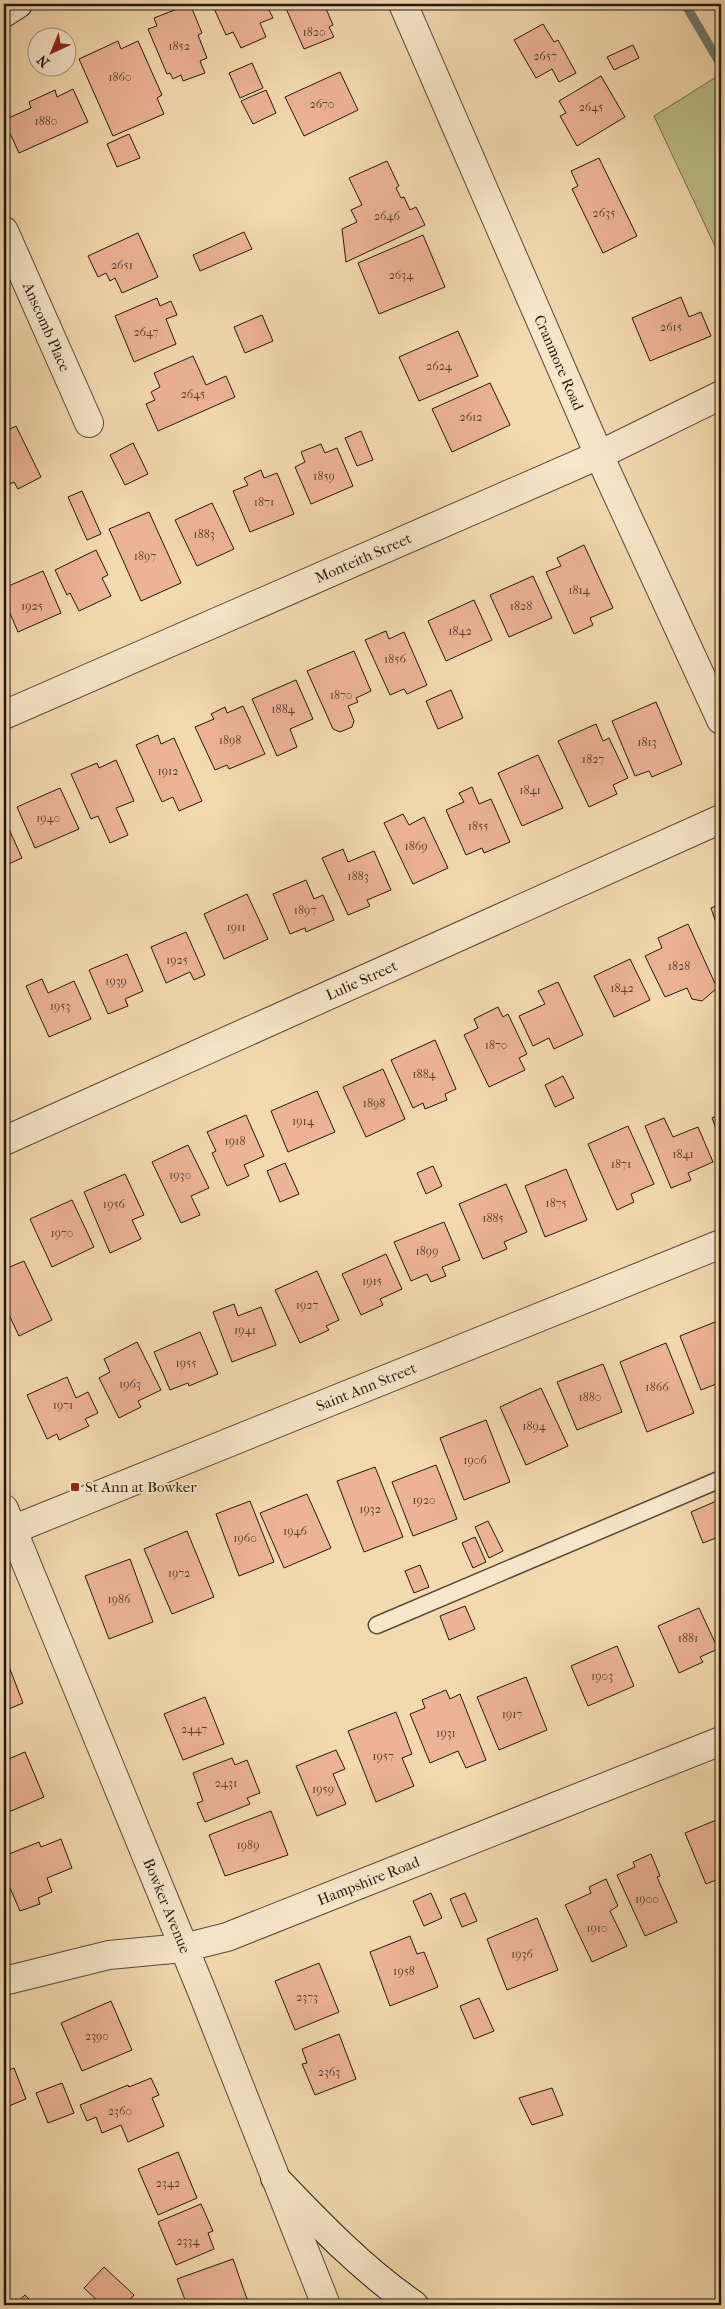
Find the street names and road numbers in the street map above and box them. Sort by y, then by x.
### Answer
street label: Anscomb Place [18,279,74,375]
street label: Cranmore Road [530,312,588,414]
street label: Monteith Street [312,529,415,587]
street label: Lulie Street [323,956,401,1004]
street label: Saint Ann Street [314,1359,420,1415]
street label: Hampshire Road [315,1852,423,1909]
street label: Bowker Avenue [139,1856,195,1957]

